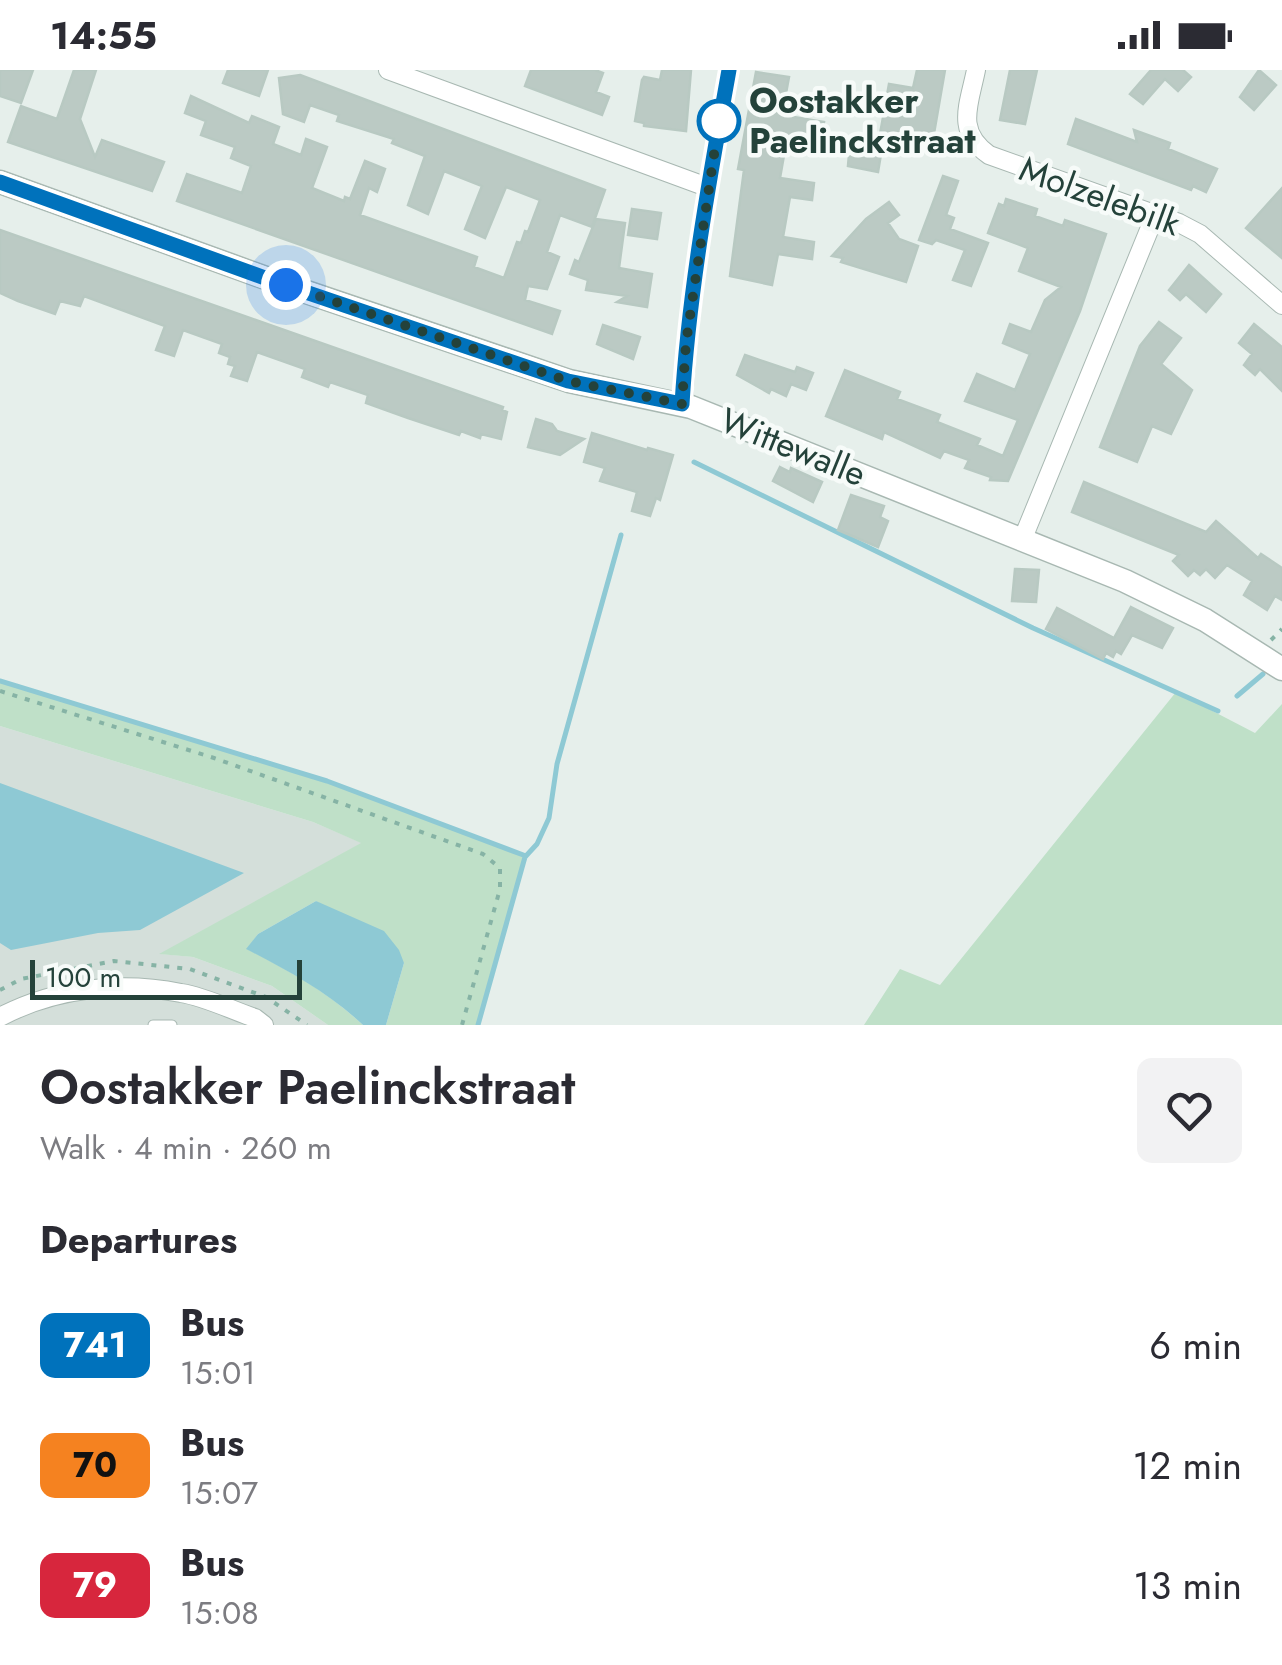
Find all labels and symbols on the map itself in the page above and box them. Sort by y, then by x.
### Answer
place label: Oostakker Paelinckstraat [749,76,976,166]
marker: Oostakker Paelinckstraat [698,100,740,142]
street label: Molzelebilk [1013,144,1188,248]
your location [261,260,311,310]
street label: Wittewalle [713,395,873,499]
scale bar [30,955,302,1000]

